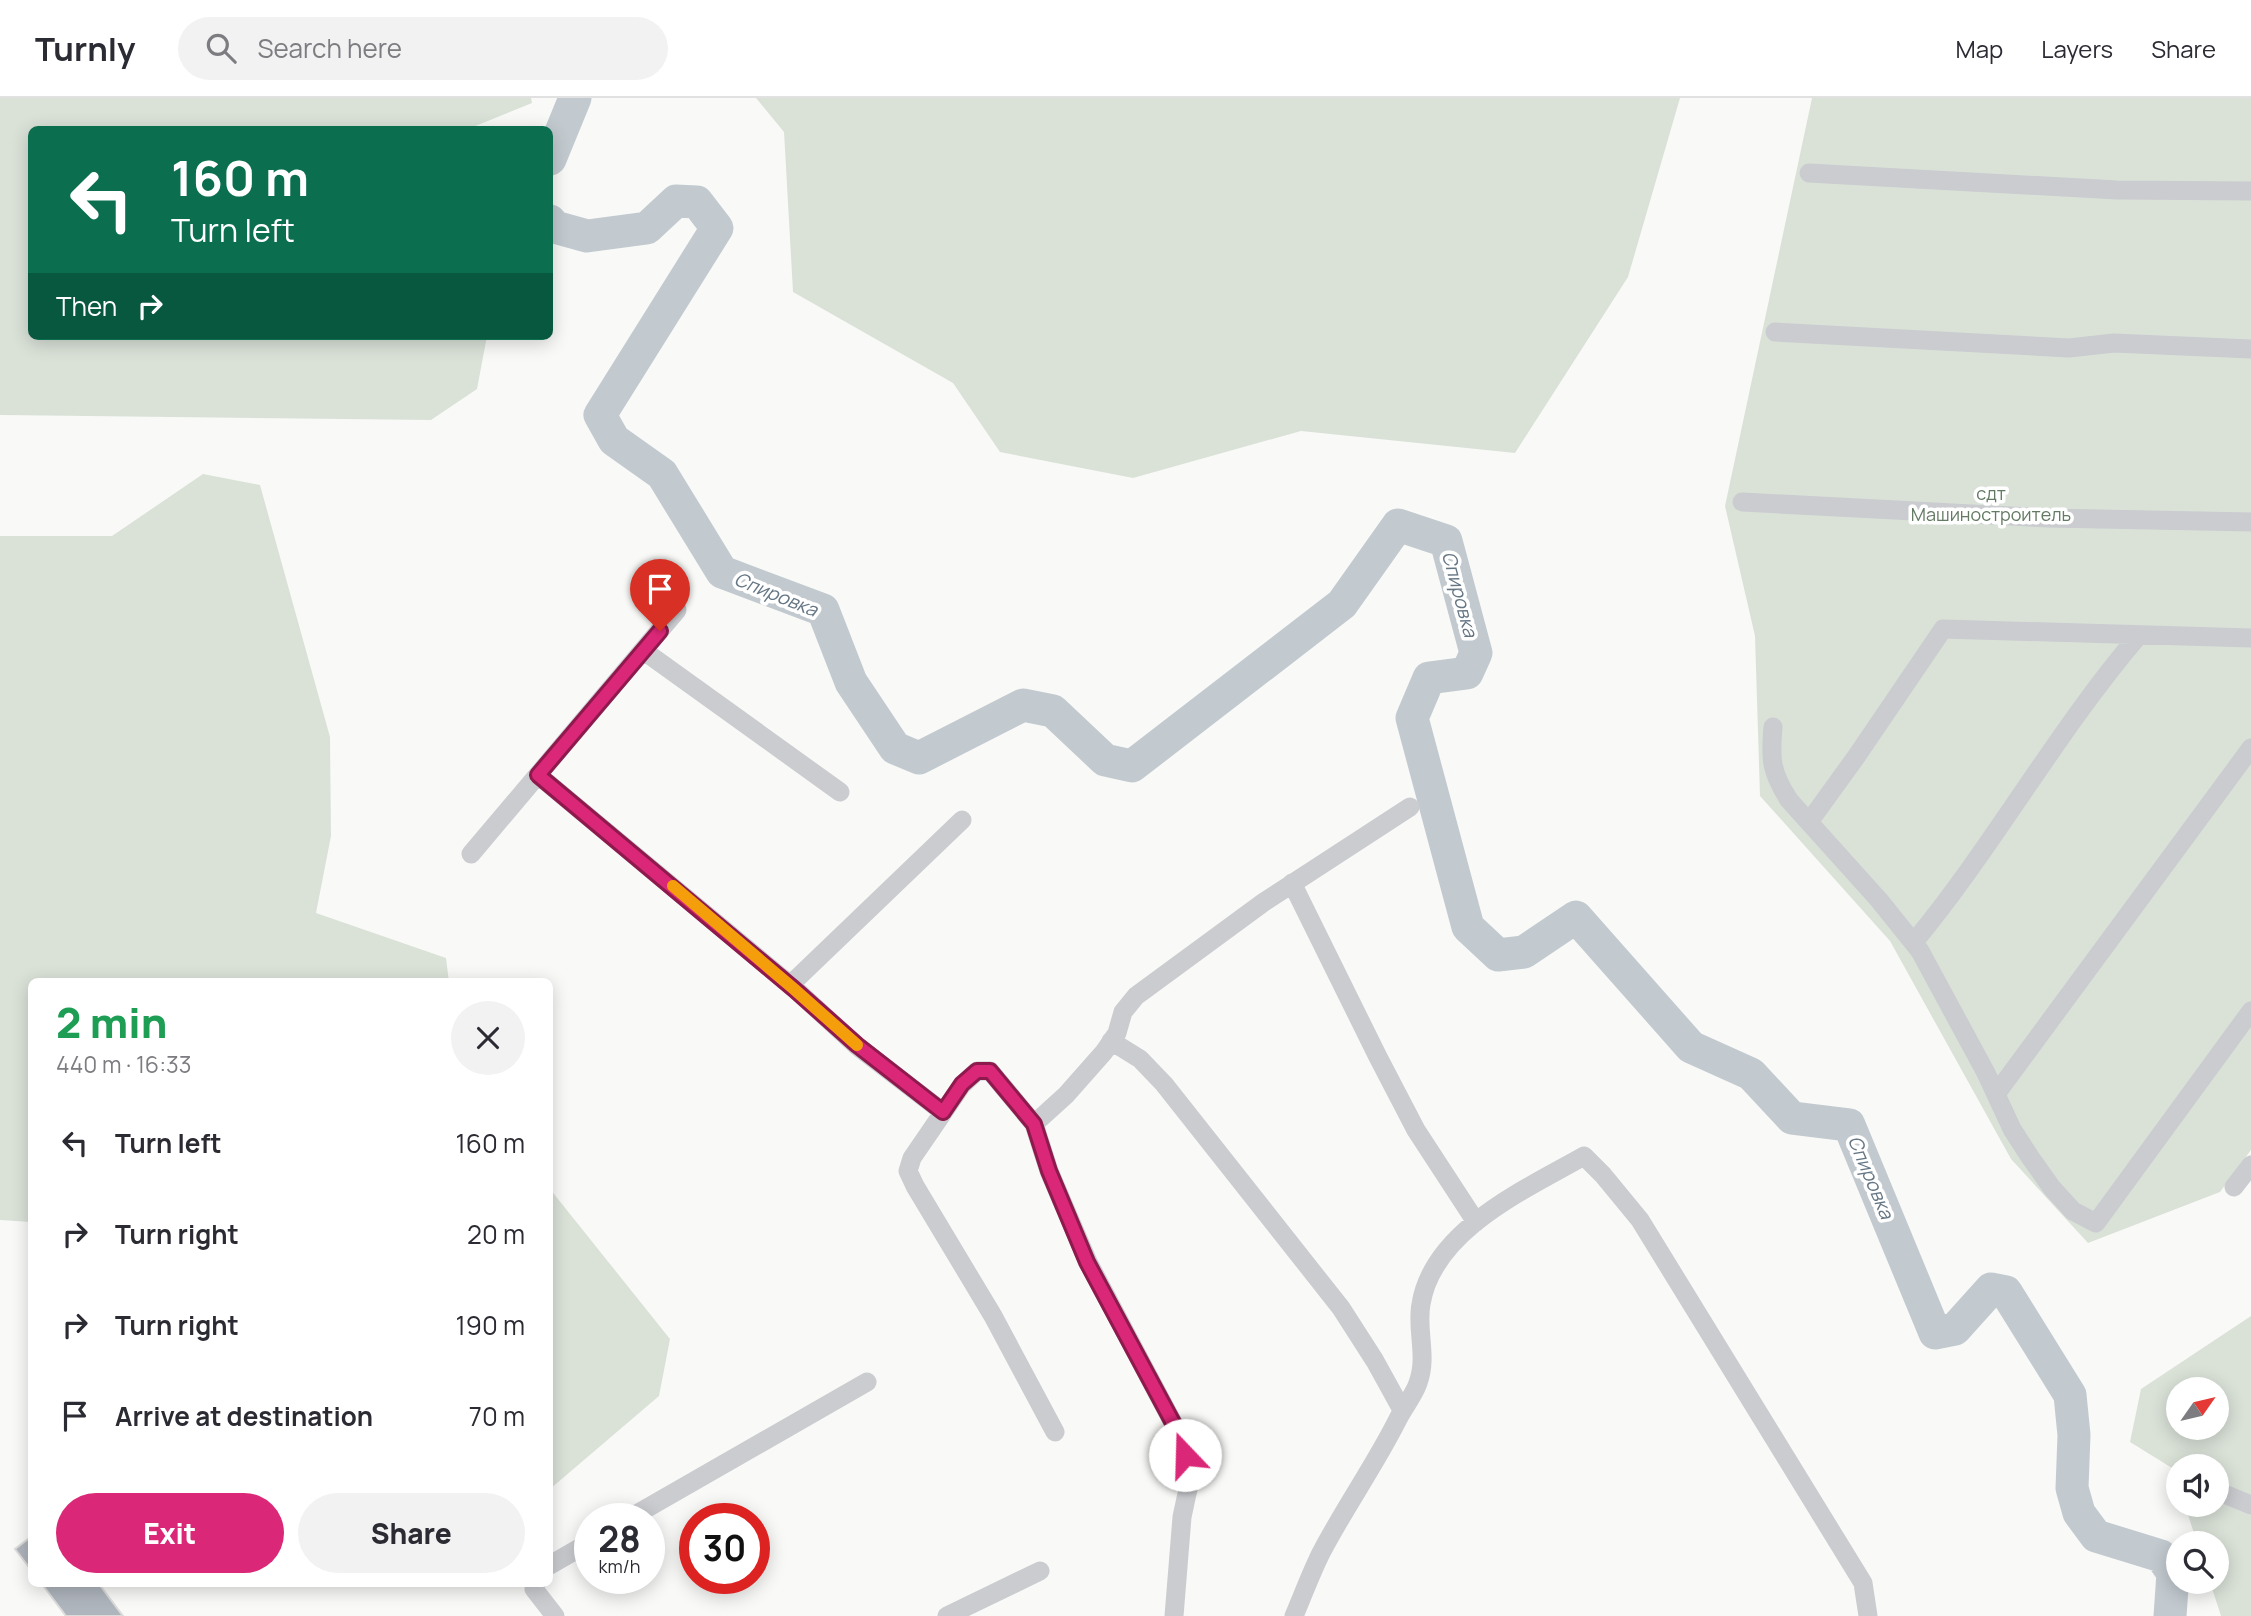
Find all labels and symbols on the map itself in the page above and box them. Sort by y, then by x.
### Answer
park label: сдт Машиностроитель [1911,481,2071,526]
water label: Спировка [1436,548,1484,641]
pin [630,559,690,631]
water label: Спировка [730,565,823,623]
water label: Спировка [1842,1131,1901,1224]
north arrow [2166,1377,2230,1440]
position arrow [1148,1418,1222,1492]
speed limit sign: 30 [679,1503,770,1594]

